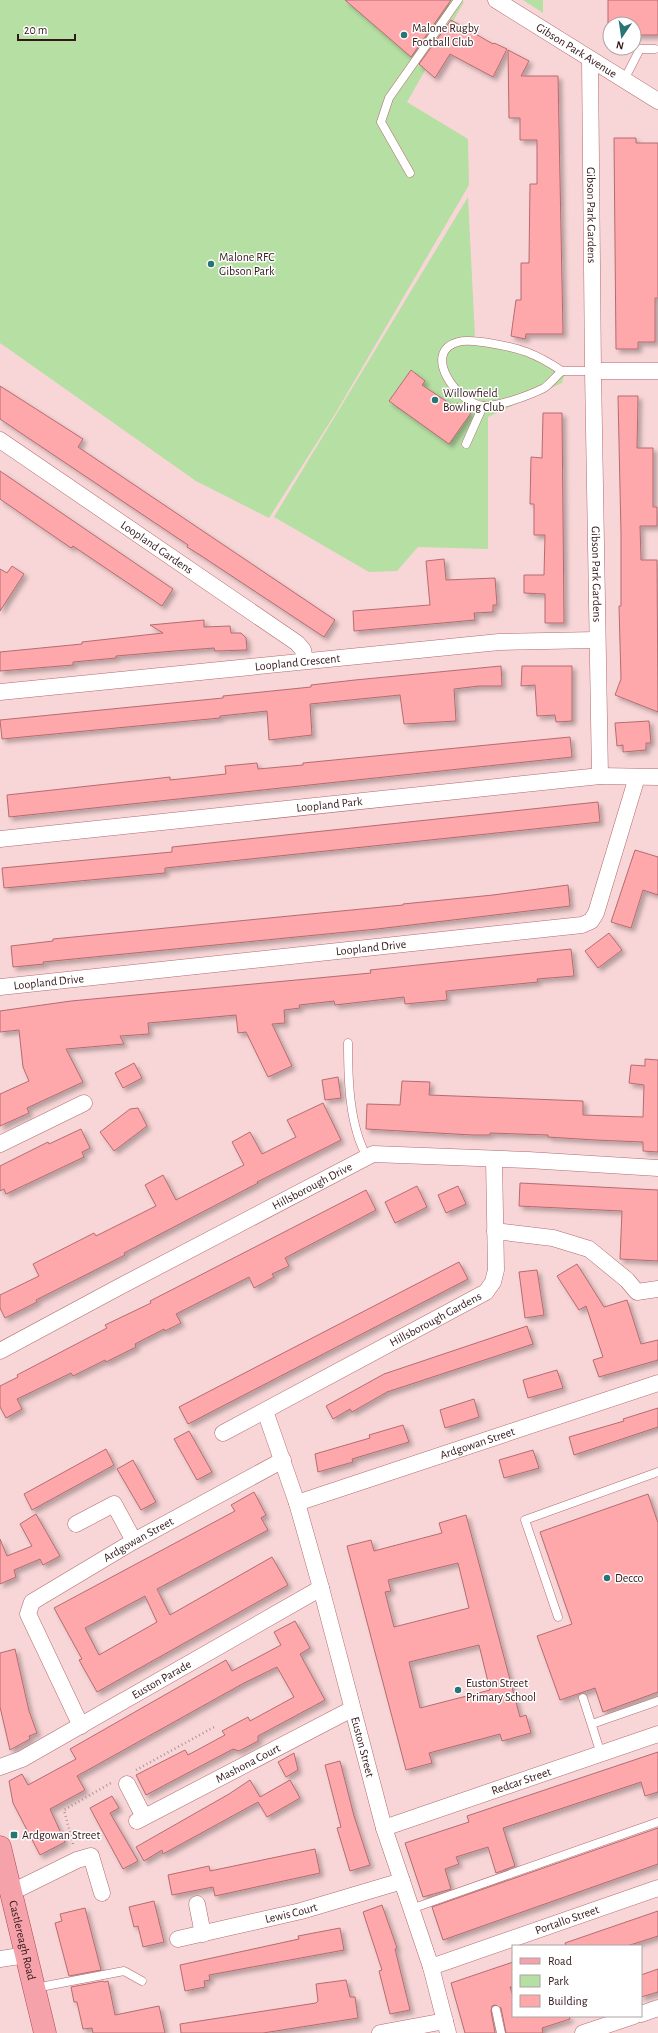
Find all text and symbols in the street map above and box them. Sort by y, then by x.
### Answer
scale bar [18,16,75,42]
north arrow [602,16,642,56]
street label: Gibson Park Avenue [534,21,619,80]
place label: Malone Rugby Football Club [412,22,479,48]
text: 20 m [24,24,47,36]
marker: Malone Rugby Football Club [399,30,409,40]
text: N [615,39,625,51]
street label: Gibson Park Gardens [585,167,598,263]
place label: Malone RFC Gibson Park [219,251,275,277]
marker: Malone RFC Gibson Park [206,259,216,269]
place label: Willowfield Bowling Club [443,387,505,413]
marker: Willowfield Bowling Club [430,395,440,405]
street label: Loopland Gardens [119,518,195,576]
street label: Gibson Park Gardens [590,526,603,622]
street label: Loopland Crescent [254,652,341,672]
street label: Loopland Park [296,795,363,814]
street label: Loopland Drive [335,938,407,957]
street label: Loopland Drive [13,972,84,992]
street label: Hillsborough Drive [270,1160,354,1212]
street label: Hillsborough Gardens [387,1290,483,1349]
street label: Ardgowan Street [438,1425,517,1461]
street label: Ardgowan Street [101,1515,175,1564]
place label: Decco [615,1572,644,1584]
marker: Decco [602,1573,612,1583]
street label: Euston Parade [130,1658,193,1701]
place label: Euston Street Primary School [466,1677,536,1704]
marker: Euston Street Primary School [453,1685,463,1695]
street label: Euston Street [349,1715,376,1779]
street label: Mashona Court [214,1741,282,1785]
street label: Redcar Street [490,1765,553,1797]
place label: Ardgowan Street [22,1829,100,1841]
marker: Ardgowan Street [9,1830,19,1840]
street label: Castlereagh Road [7,1899,38,1981]
street label: Lewis Court [264,1900,319,1925]
street label: Portallo Street [533,1903,601,1936]
legend [512,1945,642,2017]
text: Road [548,1955,572,1967]
text: Park [548,1975,569,1987]
text: Building [548,1995,588,2007]

